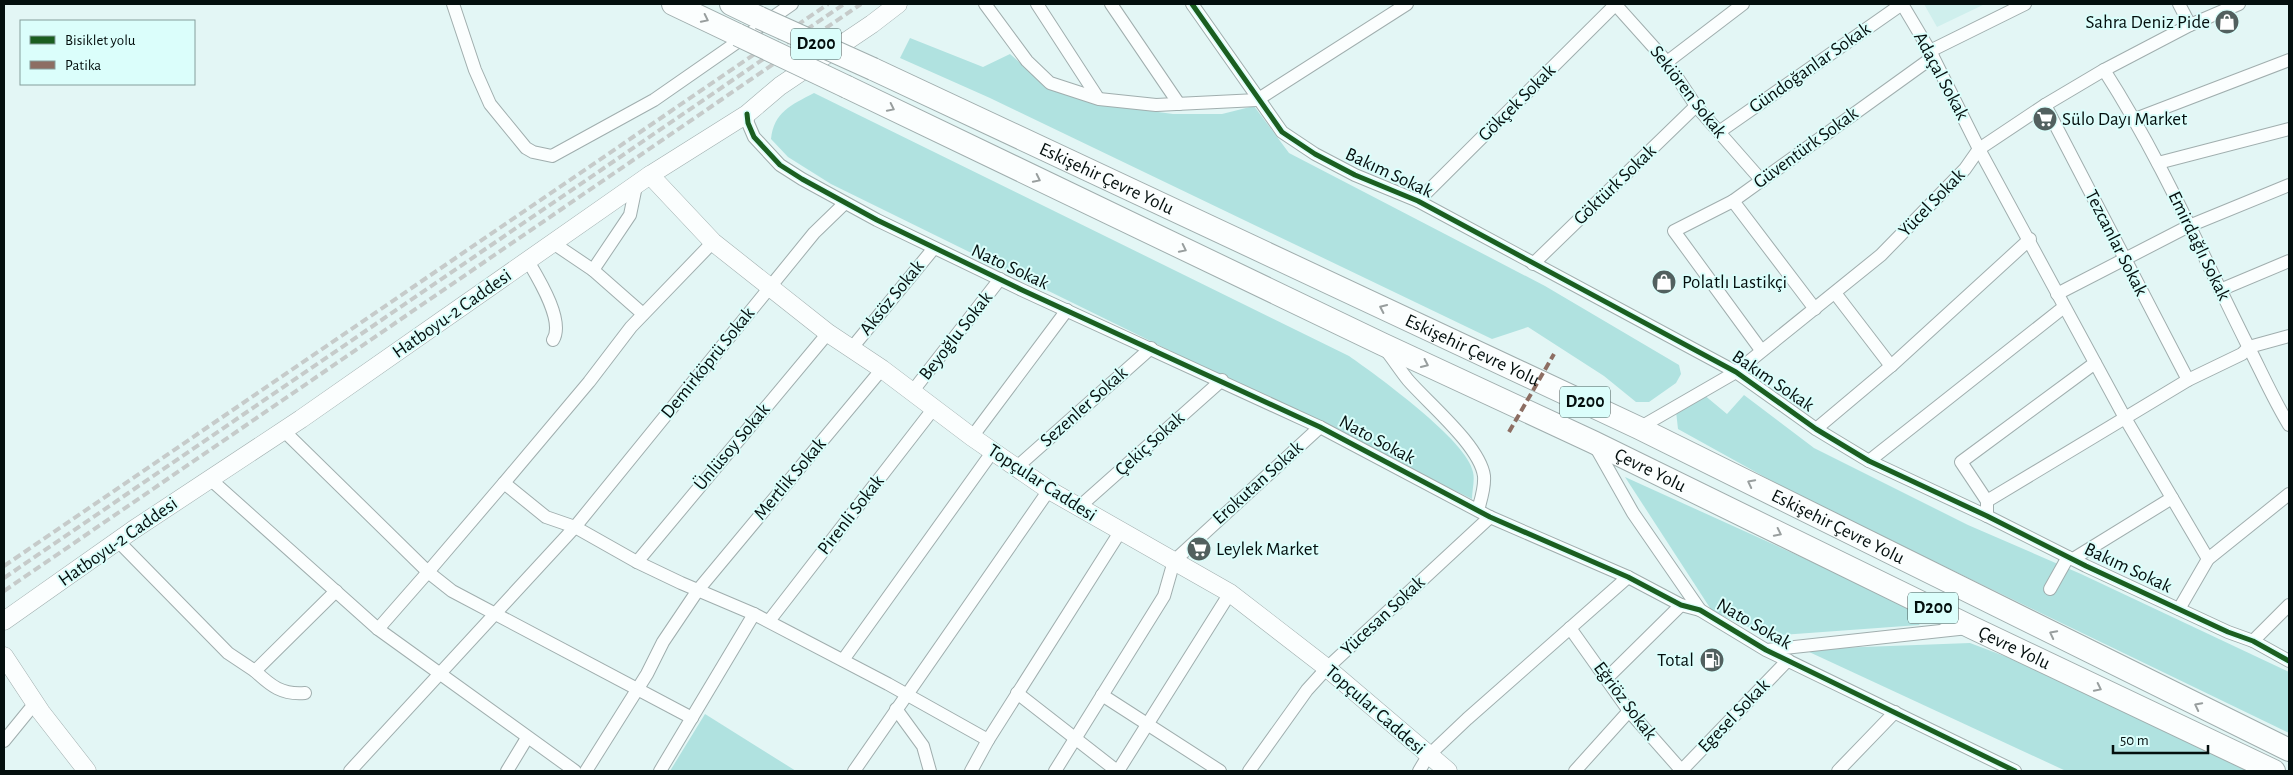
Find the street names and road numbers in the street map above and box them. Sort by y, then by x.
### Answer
street label: Gündoğanlar Sokak [1746,19,1874,117]
road number: D200 [791,29,841,60]
street label: Adaçal Sokak [1910,29,1972,123]
street label: Sekiören Sokak [1646,42,1730,142]
street label: Gökçek Sokak [1475,61,1559,145]
street label: Güventürk Sokak [1750,104,1862,192]
street label: Eskişehir Çevre Yolu [1036,139,1177,218]
street label: Göktürk Sokak [1570,141,1660,229]
street label: Bakım Sokak [1342,144,1436,202]
street label: Yücel Sokak [1895,165,1969,241]
street label: Tezcanlar Sokak [2081,187,2151,299]
street label: Emirdağlı Sokak [2164,188,2234,304]
street label: Nato Sokak [968,241,1052,293]
street label: Aksöz Sokak [856,257,928,339]
street label: Hatboyu-2 Caddesi [389,266,515,362]
street label: Beyoğlu Sokak [916,288,996,384]
street label: Demirköprü Sokak [658,304,759,422]
street label: Eskişehir Çevre Yolu [1402,310,1543,390]
street label: Bakım Sokak [1729,347,1818,415]
street label: Sezenler Sokak [1037,363,1131,451]
road number: D200 [1560,387,1610,418]
street label: Ünlüsoy Sokak [690,399,774,494]
street label: Çekiç Sokak [1112,408,1188,480]
street label: Nato Sokak [1336,412,1419,468]
street label: Mertlik Sokak [750,434,830,524]
street label: Erokutan Sokak [1209,438,1307,528]
street label: Topçular Caddesi [984,441,1100,525]
street label: Çevre Yolu [1612,445,1689,496]
street label: Pirenli Sokak [814,471,888,558]
street label: Eskişehir Çevre Yolu [1768,486,1908,568]
street label: Hatboyu-2 Caddesi [55,494,181,590]
street label: Bakım Sokak [2081,539,2175,597]
street label: Yücesan Sokak [1337,572,1429,659]
road number: D200 [1908,592,1958,624]
street label: Nato Sokak [1713,595,1795,653]
street label: Çevre Yolu [1975,623,2053,673]
street label: Eğriöz Sokak [1590,659,1660,744]
street label: Topçular Caddesi [1321,662,1429,758]
street label: Egesel Sokak [1695,675,1774,756]

